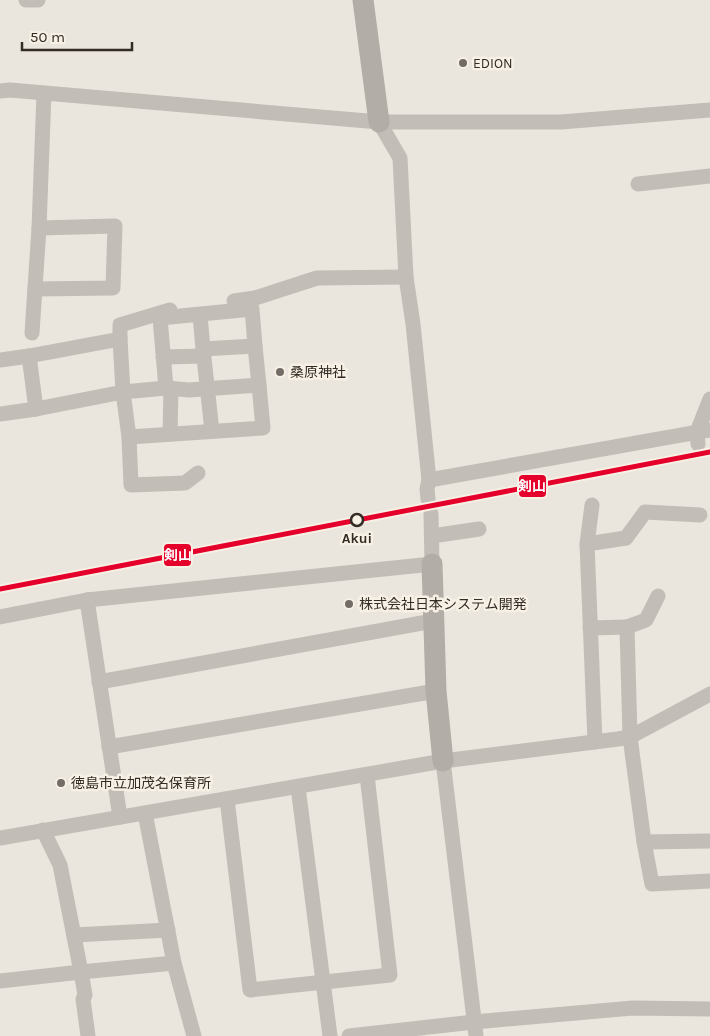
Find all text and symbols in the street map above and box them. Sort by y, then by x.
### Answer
scale bar [22,20,132,52]
text: 50 m [30,28,65,46]
place label: EDION [473,55,513,72]
marker: EDION [457,57,469,69]
place label: 桑原神社 [290,364,346,381]
marker: 桑原神社 [274,366,286,378]
line badge: 剣山 [518,474,547,498]
text: 剣山 [518,478,546,495]
marker: Akui [350,513,364,527]
place label: Akui [342,530,372,547]
line badge: 剣山 [163,543,192,567]
text: 剣山 [164,547,192,564]
place label: 株式会社日本システム開発 [359,596,527,613]
marker: 株式会社日本システム開発 [343,598,355,610]
place label: 徳島市立加茂名保育所 [71,775,211,792]
marker: 徳島市立加茂名保育所 [55,777,67,789]

